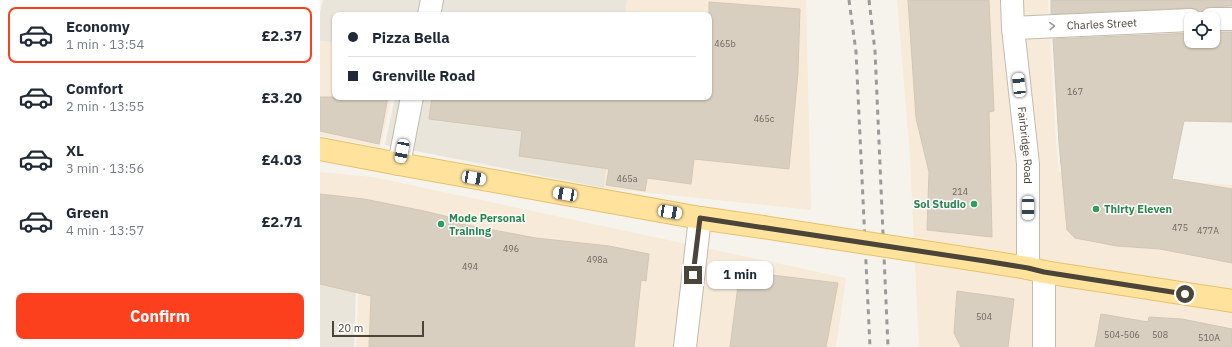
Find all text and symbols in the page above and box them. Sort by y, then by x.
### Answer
map controls [1184,12,1220,48]
button: locate [1184,12,1220,48]
street label: Charles Street [1066,15,1137,33]
icon: car [18,17,54,53]
text: Economy [66,17,130,36]
one-way arrow [1049,22,1055,30]
text: £2.37 [262,26,302,45]
text: Pizza Bella [372,28,450,47]
text: 1 min · 13:54 [66,36,144,53]
house number: 465b [714,38,736,49]
text: Grenville Road [372,66,475,85]
car [1012,72,1026,98]
icon: car [18,79,54,115]
text: Comfort [66,79,123,98]
house number: 167 [1067,86,1083,97]
text: £3.20 [262,88,302,107]
text: 2 min · 13:55 [66,98,144,115]
street label: Fairbridge Road [1015,106,1035,184]
house number: 465c [754,113,775,124]
car [394,138,410,164]
icon: car [18,141,54,177]
text: XL [66,141,84,160]
text: £4.03 [262,150,302,169]
text: 3 min · 13:56 [66,160,144,177]
car [461,170,487,186]
house number: 465a [616,173,638,184]
car [552,186,578,202]
house number: 214 [952,186,968,197]
car [1022,196,1034,220]
place label: Sol Studio [913,197,966,211]
marker: Sol Studio [969,199,979,209]
place label: Thirty Eleven [1104,202,1172,216]
icon: car [18,203,54,239]
text: Green [66,203,109,222]
car [657,204,683,220]
marker: Thirty Eleven [1091,204,1101,214]
place label: Mode Personal Training [449,211,526,238]
text: £2.71 [262,212,302,231]
marker: Mode Personal Training [436,219,446,229]
text: 4 min · 13:57 [66,222,144,239]
house number: 475 [1172,222,1188,233]
house number: 477A [1197,225,1219,236]
house number: 496 [503,243,519,254]
house number: 498a [586,254,608,265]
house number: 494 [462,261,478,272]
callout: 1 min [707,261,773,289]
route end [684,266,702,284]
text: 1 min [723,266,757,283]
route start [1176,285,1194,303]
button: Confirm [16,293,304,339]
house number: 504 [976,311,992,322]
scale bar [332,319,424,338]
text: 20 m [338,321,363,335]
house number: 504-506 [1104,329,1140,340]
house number: 508 [1152,329,1168,340]
house number: 510A [1198,332,1220,343]

